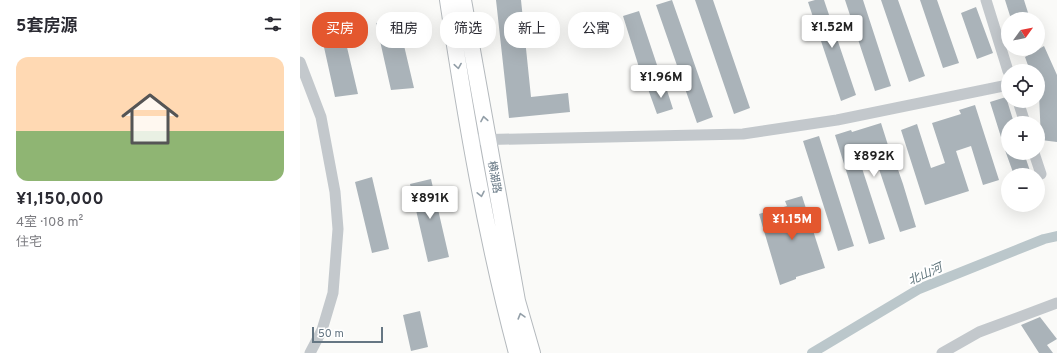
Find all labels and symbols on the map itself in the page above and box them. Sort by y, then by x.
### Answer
north arrow [1001,12,1045,56]
pin: ¥1.52M [799,15,865,49]
one-way arrow [453,63,462,69]
pin: ¥1.96M [628,65,694,99]
one-way arrow [481,116,489,122]
pin: ¥892K [846,144,902,178]
street label: 横湖路 [484,160,504,195]
pin: ¥891K [402,186,458,220]
one-way arrow [476,191,485,197]
pin: ¥1.15M [759,207,825,241]
water label: 北山河 [906,259,947,290]
one-way arrow [517,312,526,319]
scale bar [312,325,383,344]

